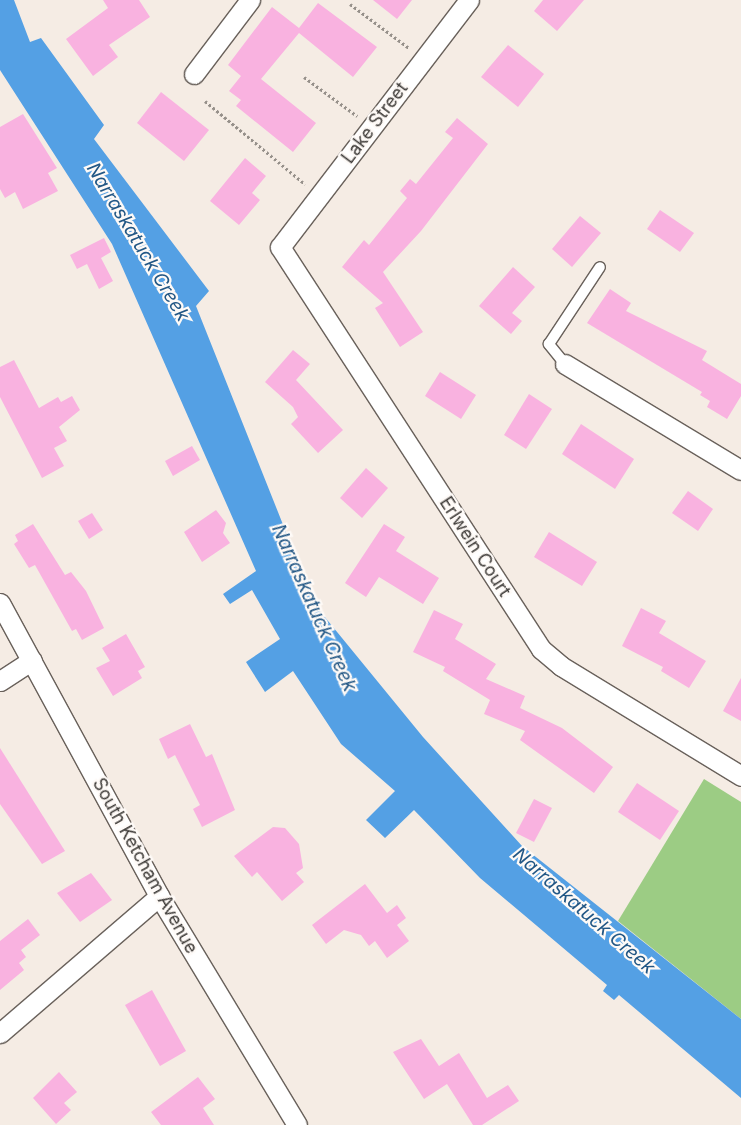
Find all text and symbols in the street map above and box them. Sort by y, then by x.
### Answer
street label: Lake Street [337,78,413,168]
water label: Narraskatuck Creek [82,159,194,325]
street label: Erlwein Court [435,493,515,601]
water label: Narraskatuck Creek [267,521,361,695]
street label: South Ketcham Avenue [88,774,202,958]
water label: Narraskatuck Creek [508,843,660,979]

